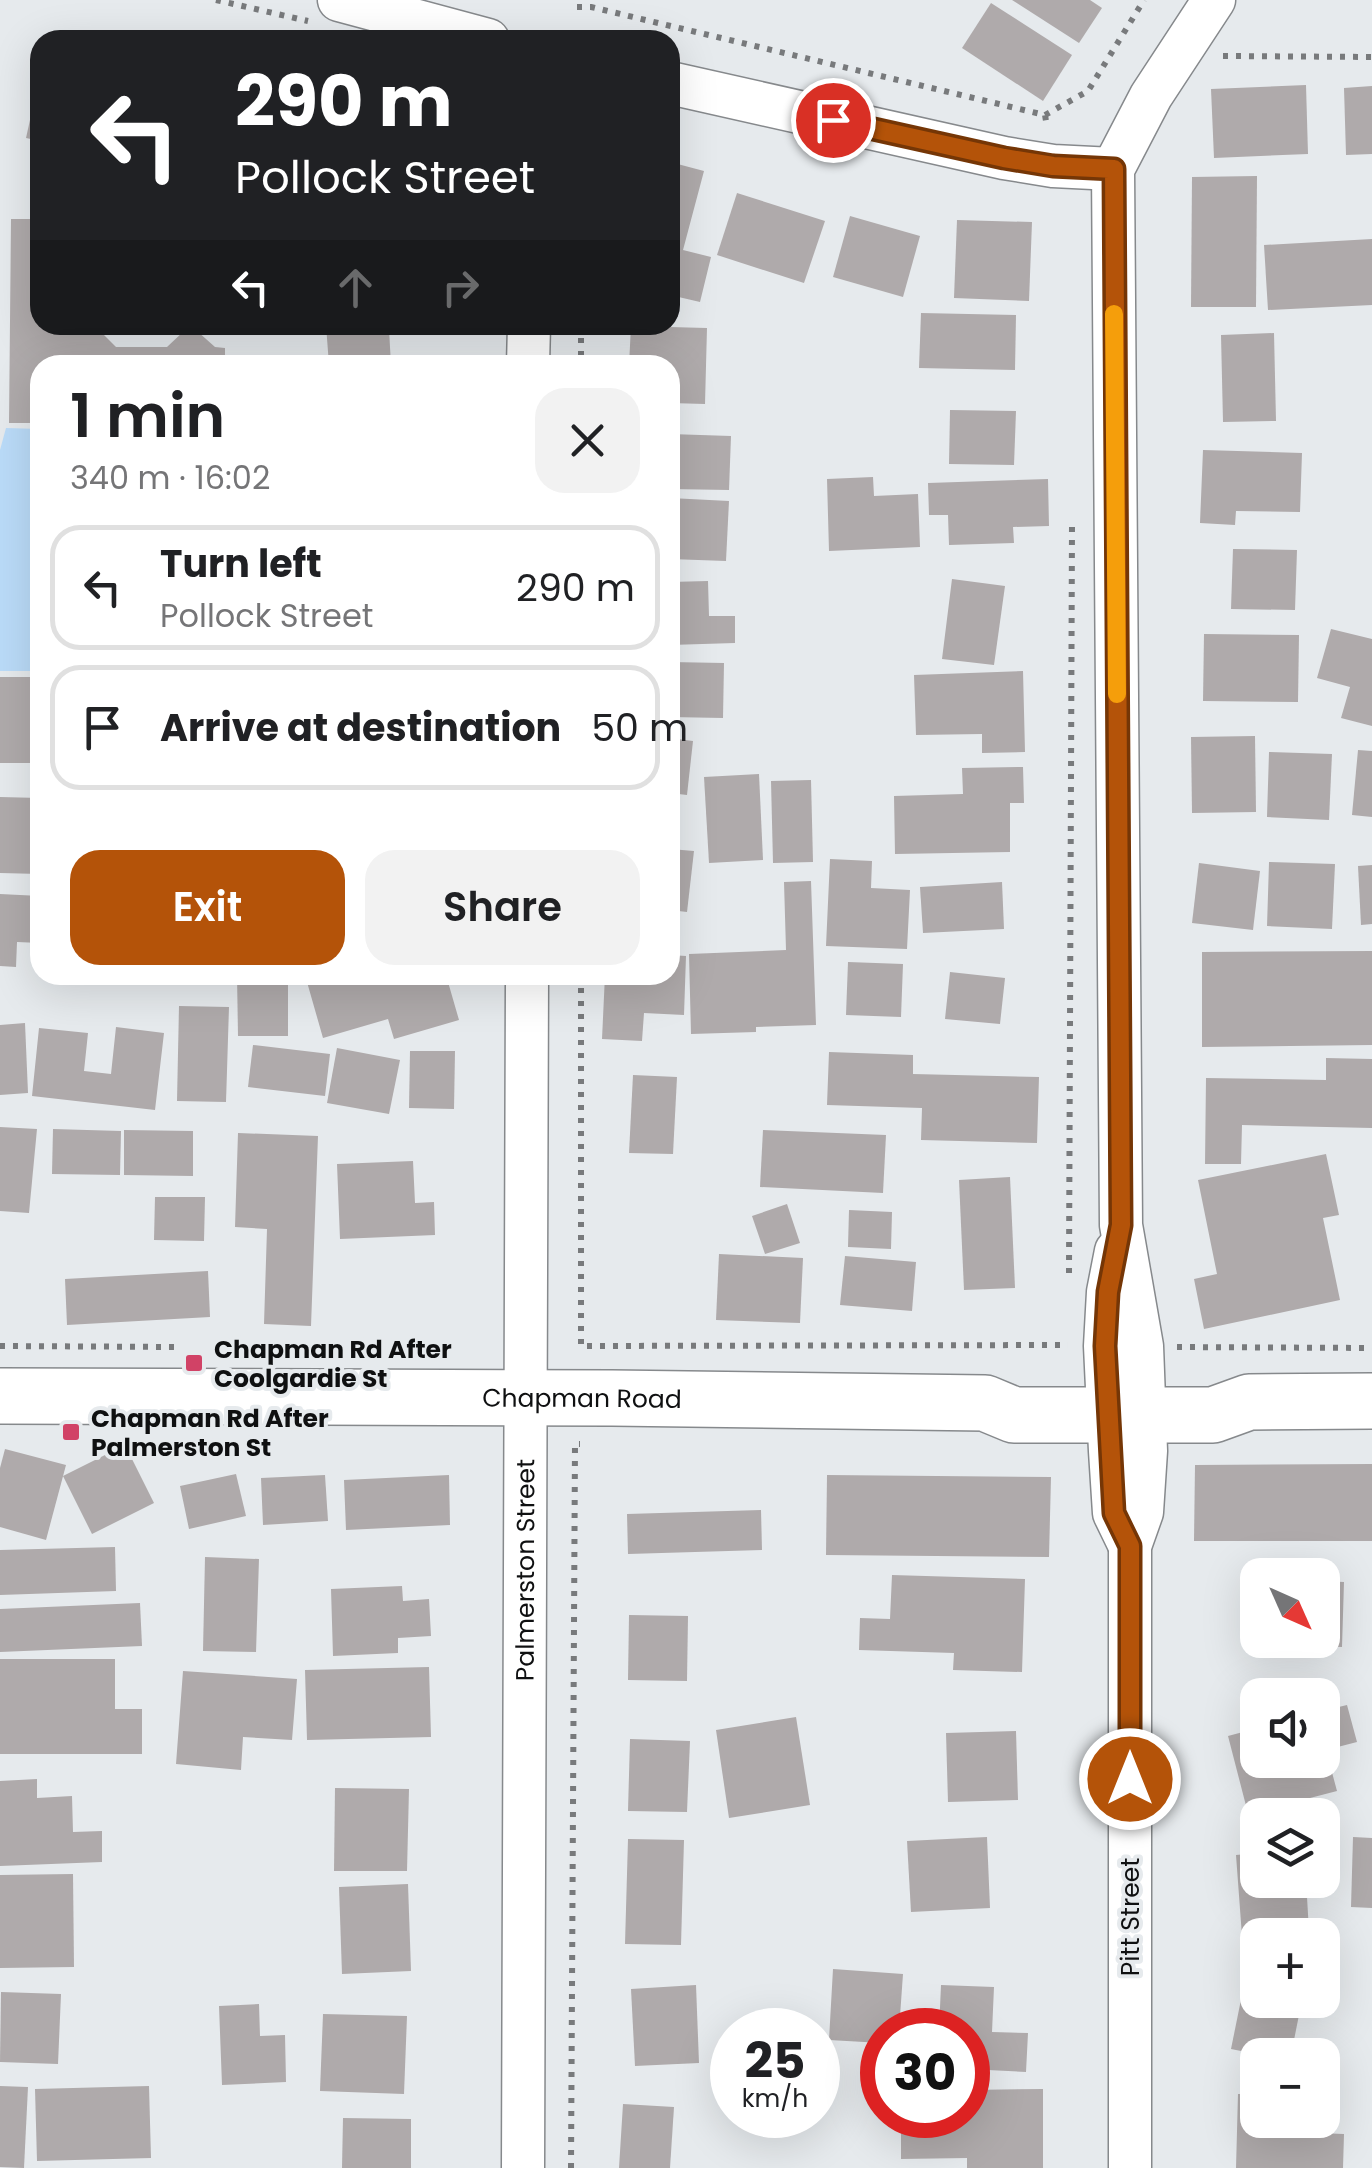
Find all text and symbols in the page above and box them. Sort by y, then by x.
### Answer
text: 290 m [235,52,453,151]
icon: left [70,70,200,200]
pin [791,78,876,163]
icon: arrive [806,93,861,148]
text: Pollock Street [235,146,535,209]
icon: left [223,260,278,315]
icon: ahead [328,260,383,315]
icon: right [433,260,488,315]
text: 1 min [70,374,225,458]
button: close [535,388,640,493]
text: 340 m · 16:02 [70,455,270,500]
text: Turn left [160,537,322,590]
icon: left [75,560,130,615]
text: 290 m [516,561,635,614]
text: Pollock Street [160,593,373,638]
icon: arrive [75,700,130,755]
text: Arrive at destination [160,701,561,754]
text: 50 m [591,701,688,754]
button: Exit [70,850,345,965]
button: Share [365,850,640,965]
place label: Chapman Rd After Coolgardie St [214,1332,452,1396]
marker: Chapman Rd After Coolgardie St [183,1352,205,1374]
street label: Chapman Road [482,1381,682,1417]
place label: Chapman Rd After Palmerston St [91,1401,329,1465]
marker: Chapman Rd After Palmerston St [60,1421,82,1443]
street label: Palmerston Street [508,1459,543,1681]
north arrow [1240,1558,1340,1658]
map controls [1240,1558,1340,2138]
button: sound [1240,1678,1340,1778]
position arrow [1078,1727,1182,1831]
button: layers [1240,1798,1340,1898]
street label: Pitt Street [1113,1858,1148,1976]
button: + [1240,1918,1340,2018]
speed limit sign: 30 [860,2008,990,2138]
text: 25 [744,2025,806,2096]
button: − [1240,2038,1340,2138]
text: km/h [742,2081,808,2116]

